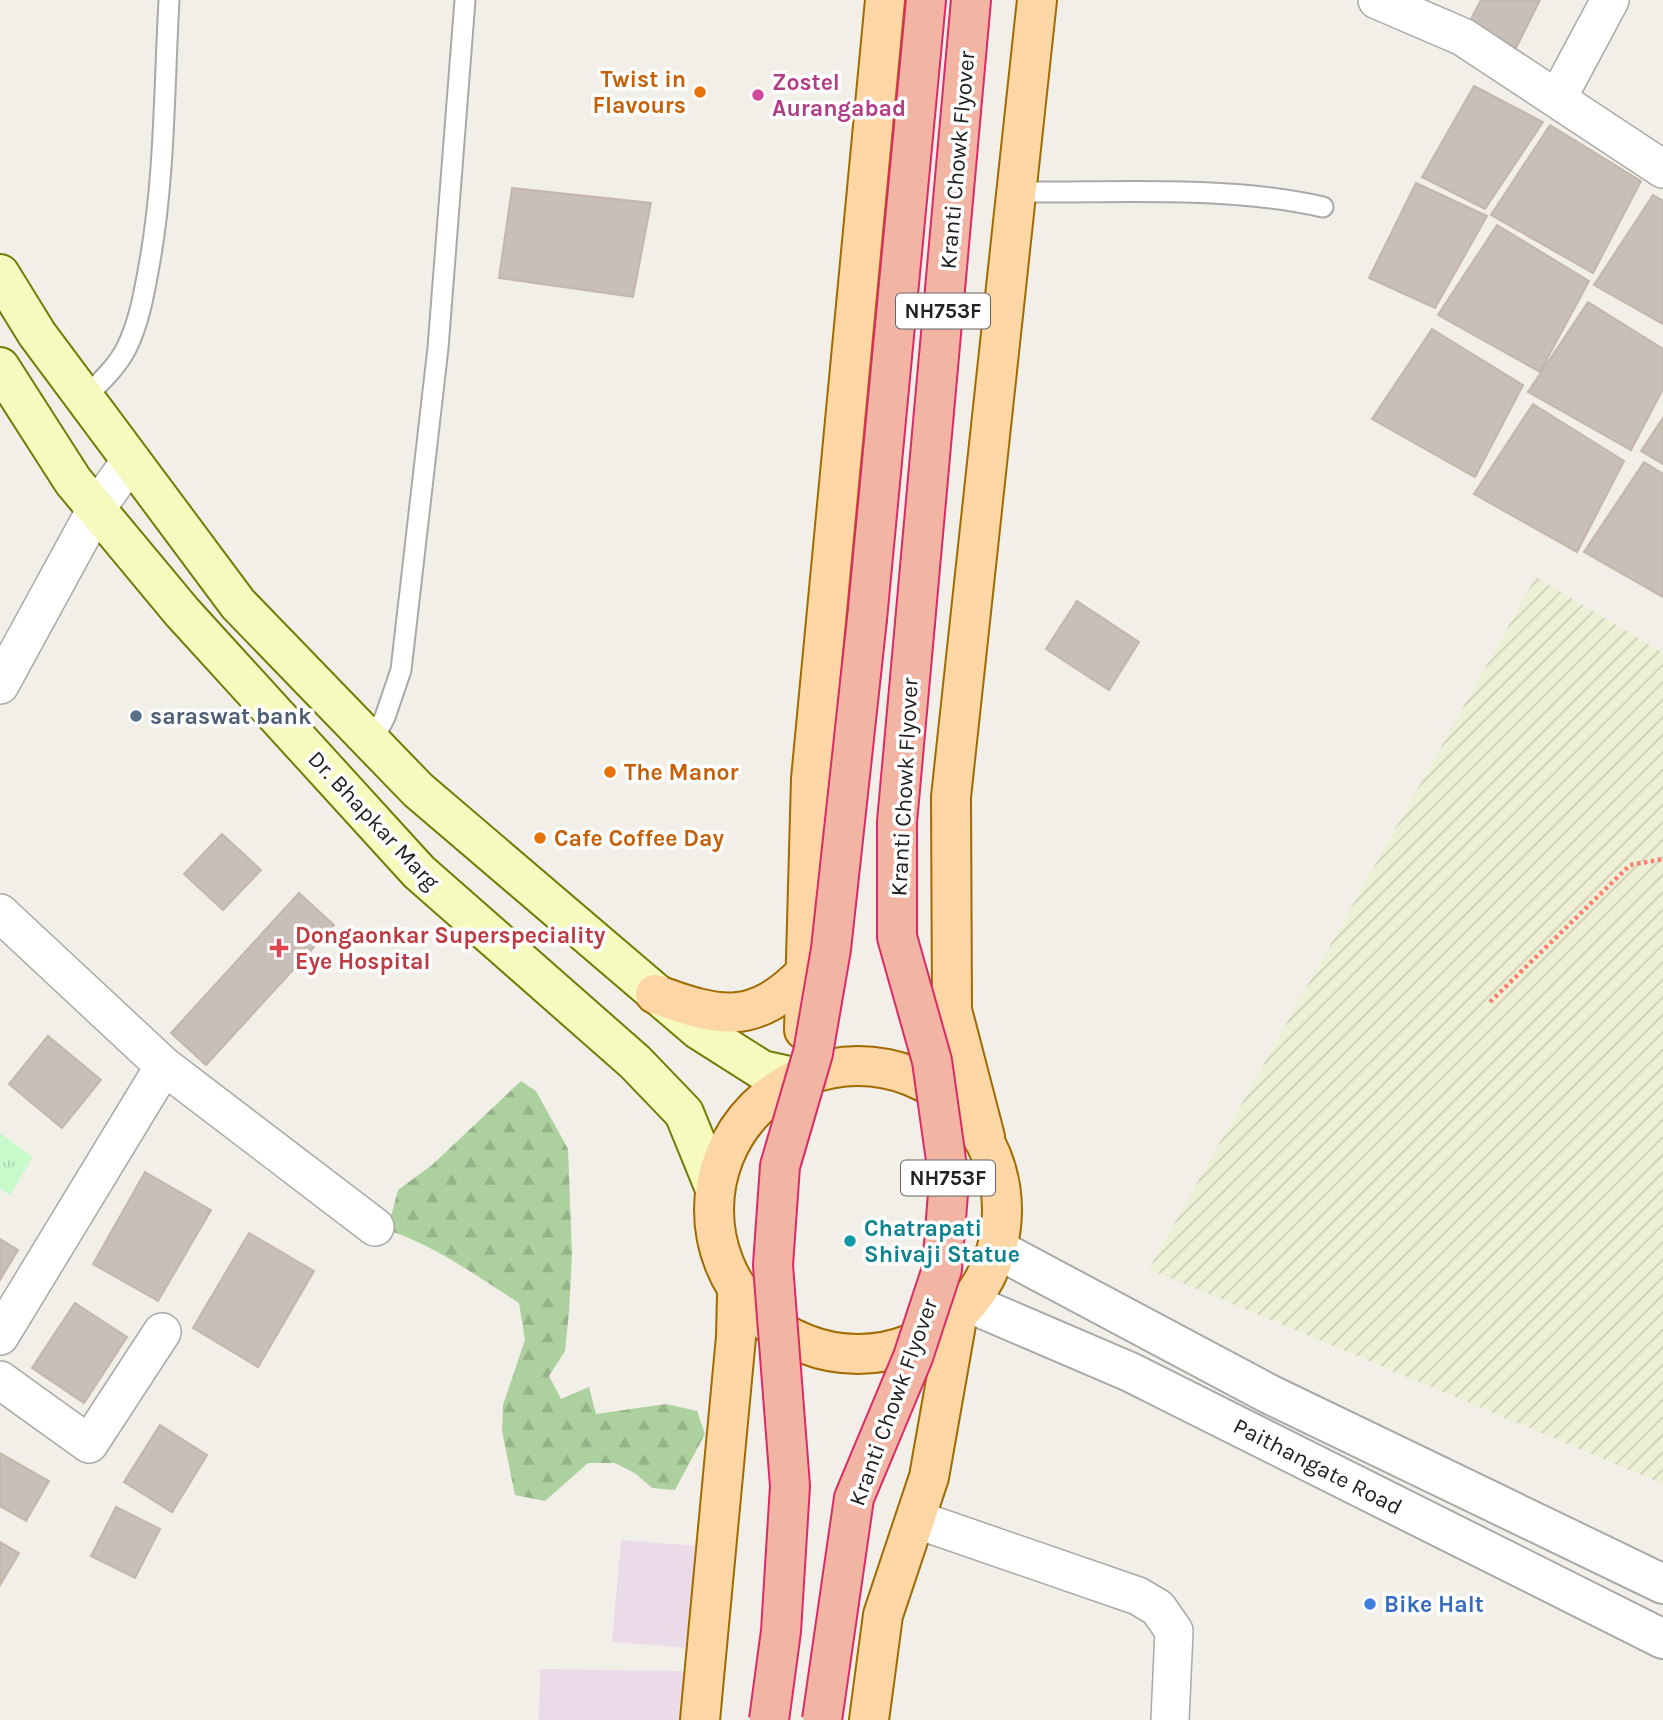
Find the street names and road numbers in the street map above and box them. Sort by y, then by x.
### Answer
street label: Kranti Chowk Flyover [935,49,981,270]
road number: NH753F [896,294,990,328]
street label: Kranti Chowk Flyover [885,676,924,897]
street label: Dr. Bhapkar Marg [302,745,445,895]
road number: NH753F [901,1160,995,1196]
street label: Kranti Chowk Flyover [843,1294,944,1510]
street label: Paithangate Road [1229,1412,1407,1521]

